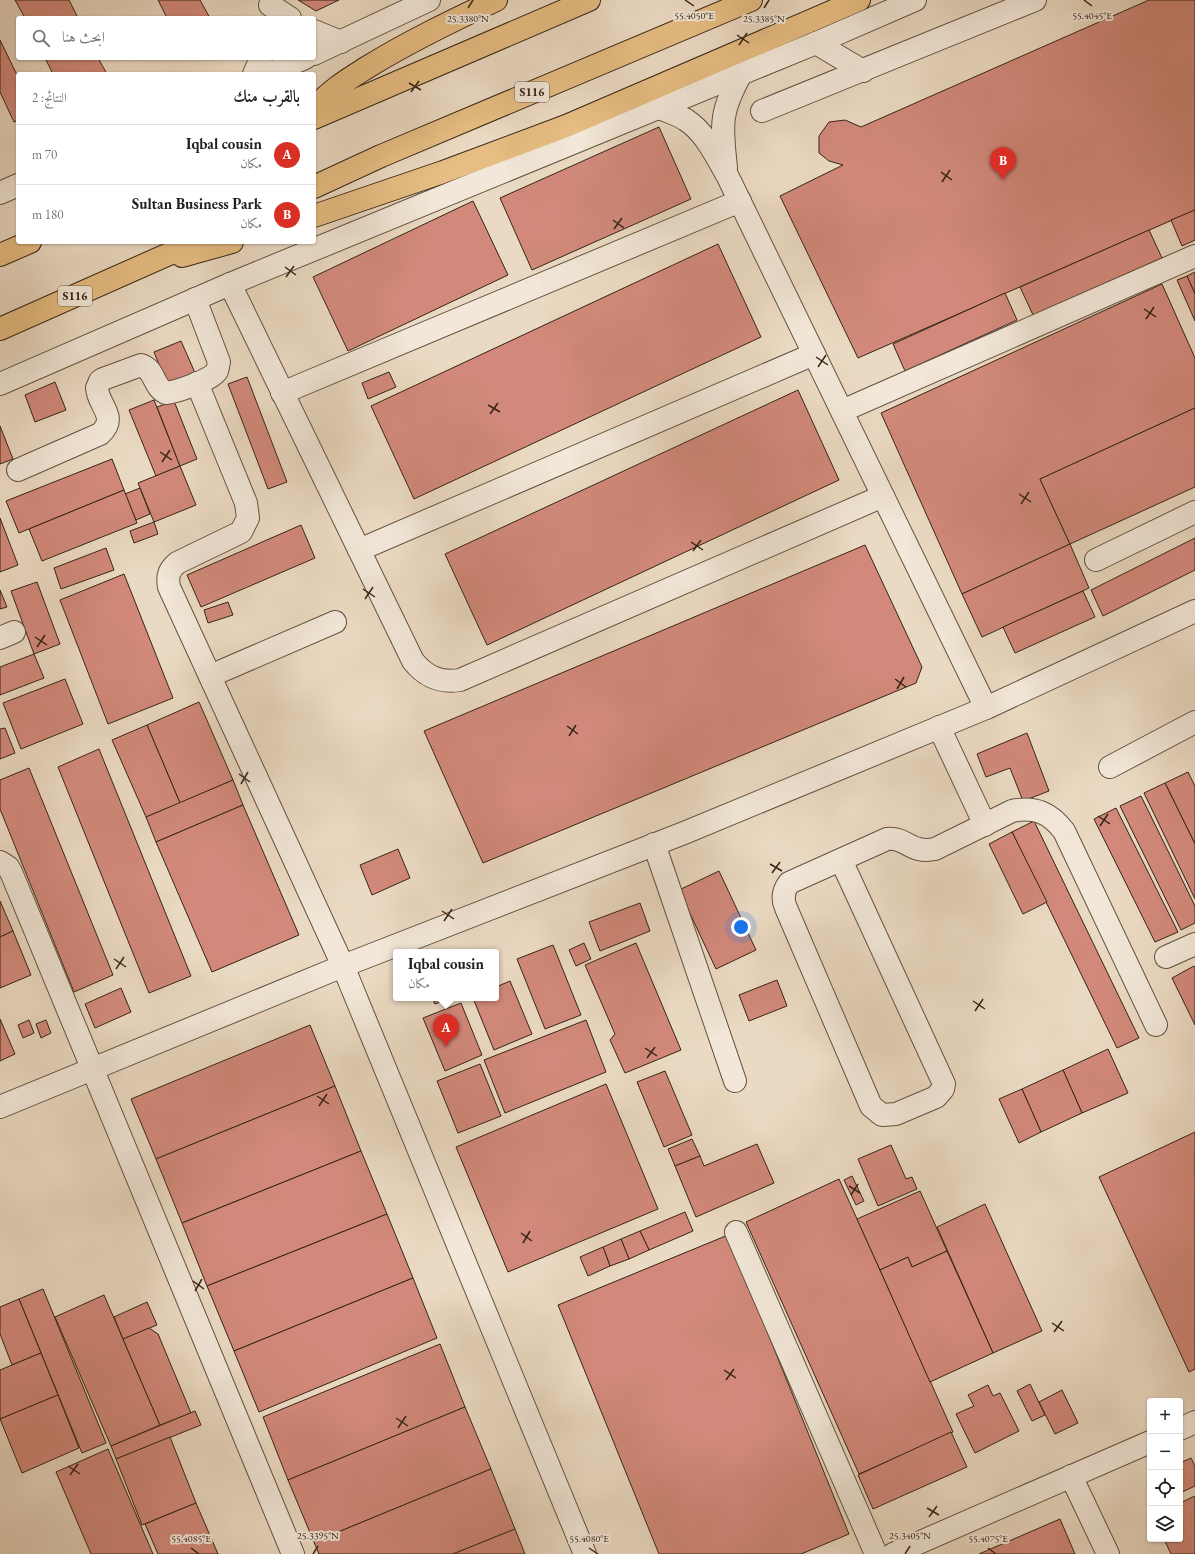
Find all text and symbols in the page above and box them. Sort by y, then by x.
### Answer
text: 55.4050°E [674,9,714,22]
text: 55.4045°E [1072,9,1112,22]
text: 25.3380°N [447,12,489,25]
text: 25.3385°N [743,12,785,25]
search box [16,16,316,60]
icon: search [30,27,52,49]
text: ابحث هنا [62,27,105,46]
road number: S116 [515,82,549,102]
text: بالقرب منك [233,85,300,107]
text: النتائج: 2 [32,89,67,106]
text: Iqbal cousin [186,134,262,153]
text: 70 m [32,146,57,163]
text: A [282,146,292,163]
pin: B [990,147,1016,180]
text: مكان [240,155,262,172]
text: Sultan Business Park [132,194,262,213]
text: 180 m [32,206,63,223]
text: B [283,206,291,223]
text: مكان [240,215,262,232]
road number: S116 [58,286,92,306]
your location [731,917,751,937]
popup [393,949,499,1001]
text: Iqbal cousin [408,954,484,973]
text: مكان [408,975,430,992]
pin: A [433,1014,459,1047]
map controls [1147,1398,1183,1542]
button: + [1147,1398,1183,1434]
button: − [1147,1434,1183,1470]
button: locate [1147,1470,1183,1506]
button: layers [1147,1506,1183,1542]
text: 25.3395°N [297,1529,339,1542]
text: 25.3405°N [889,1529,931,1542]
text: 55.4085°E [171,1532,211,1545]
text: 55.4080°E [569,1532,609,1545]
text: 55.4075°E [968,1532,1008,1545]

